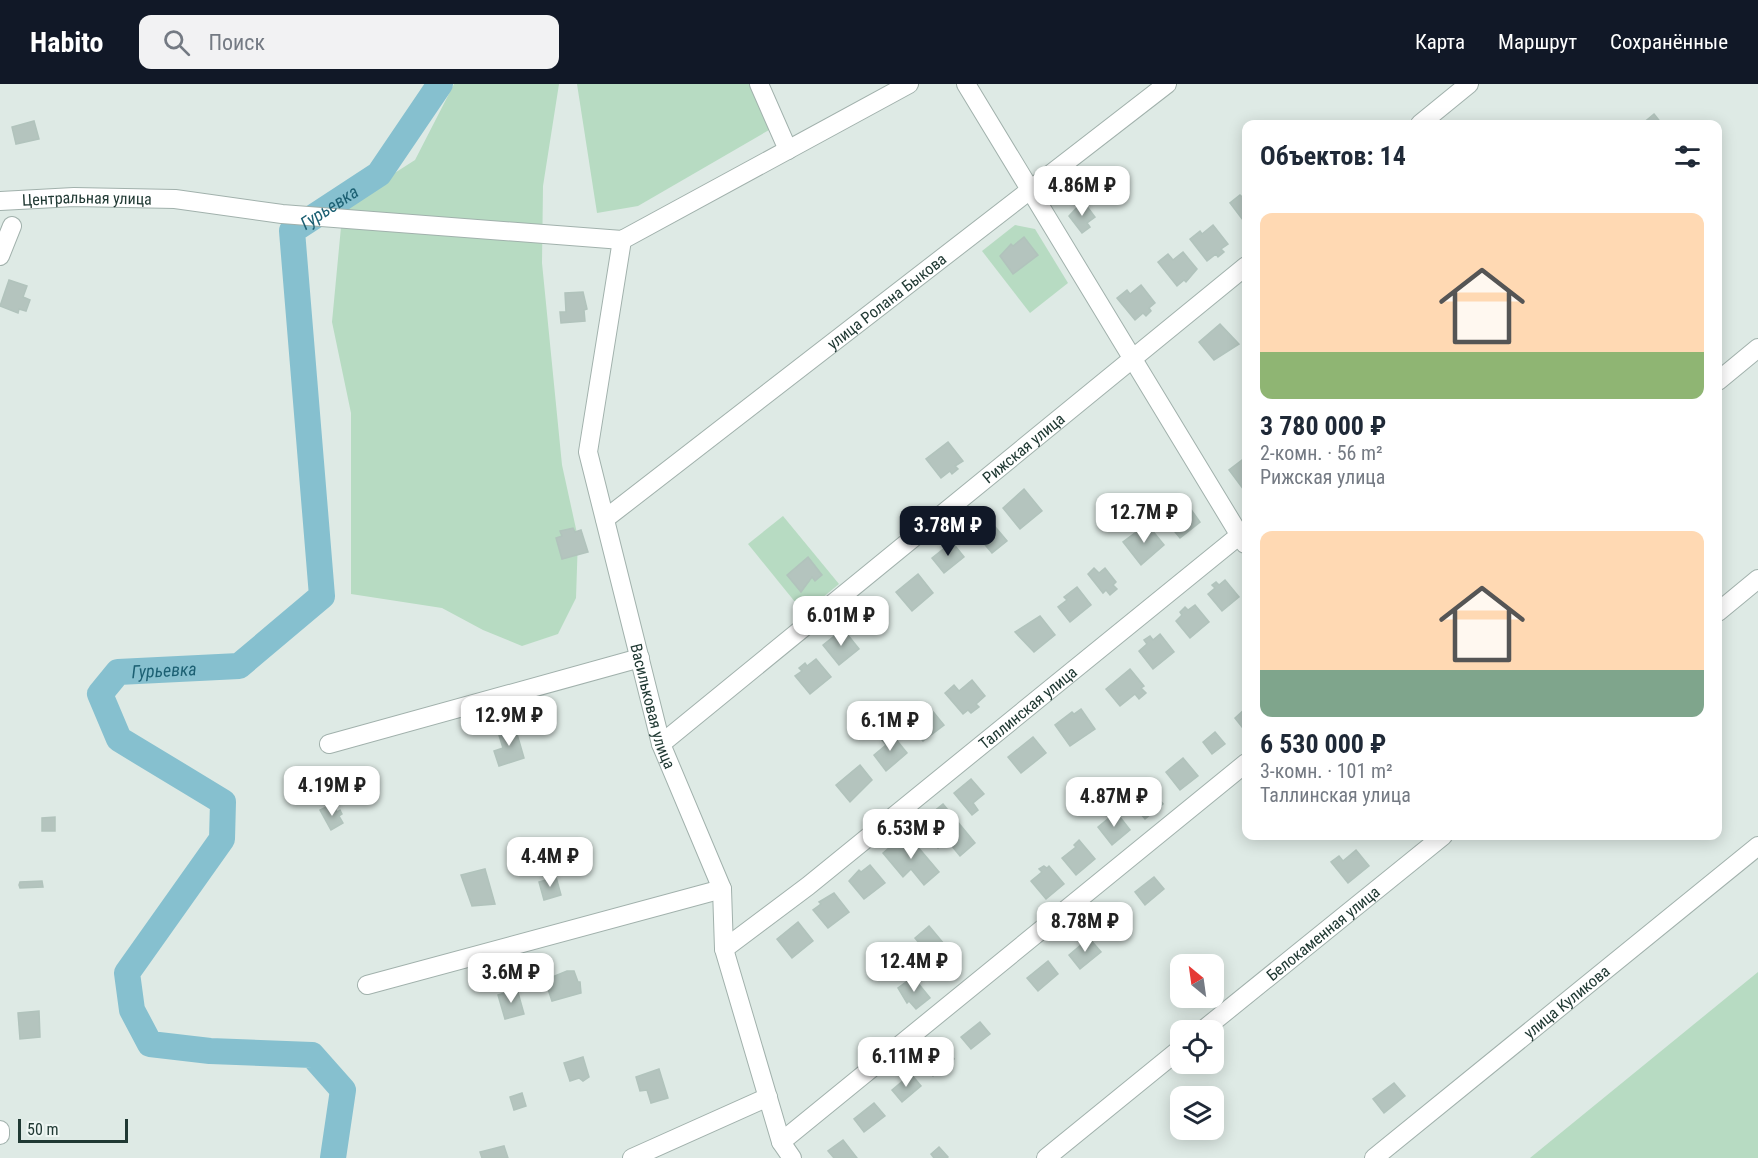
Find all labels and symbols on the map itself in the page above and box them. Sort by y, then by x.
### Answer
pin: 4.86M ₽ [1027,166,1137,217]
water label: Гурьевка [296,180,362,233]
street label: Центральная улица [21,187,152,209]
street label: улица Ролана Быкова [823,249,950,353]
street label: Рижская улица [979,409,1068,487]
pin: 12.7M ₽ [1089,493,1199,544]
pin: 3.78M ₽ [893,506,1003,557]
pin: 6.01M ₽ [786,596,896,647]
street label: Васильковая улица [627,641,680,772]
water label: Гурьевка [131,658,197,682]
street label: Таллинская улица [975,662,1080,753]
pin: 12.9M ₽ [454,696,564,747]
pin: 6.1M ₽ [841,701,939,752]
pin: 4.19M ₽ [277,766,387,817]
pin: 4.87M ₽ [1059,777,1169,828]
pin: 6.53M ₽ [856,809,966,860]
pin: 4.4M ₽ [501,837,599,888]
street label: Белокаменная улица [1262,882,1383,985]
pin: 8.78M ₽ [1030,902,1140,953]
pin: 12.4M ₽ [859,942,969,993]
pin: 3.6M ₽ [462,953,560,1004]
north arrow [1170,954,1224,1008]
street label: улица Куликова [1520,961,1613,1042]
pin: 6.11M ₽ [851,1037,961,1088]
scale bar [18,1116,128,1144]

